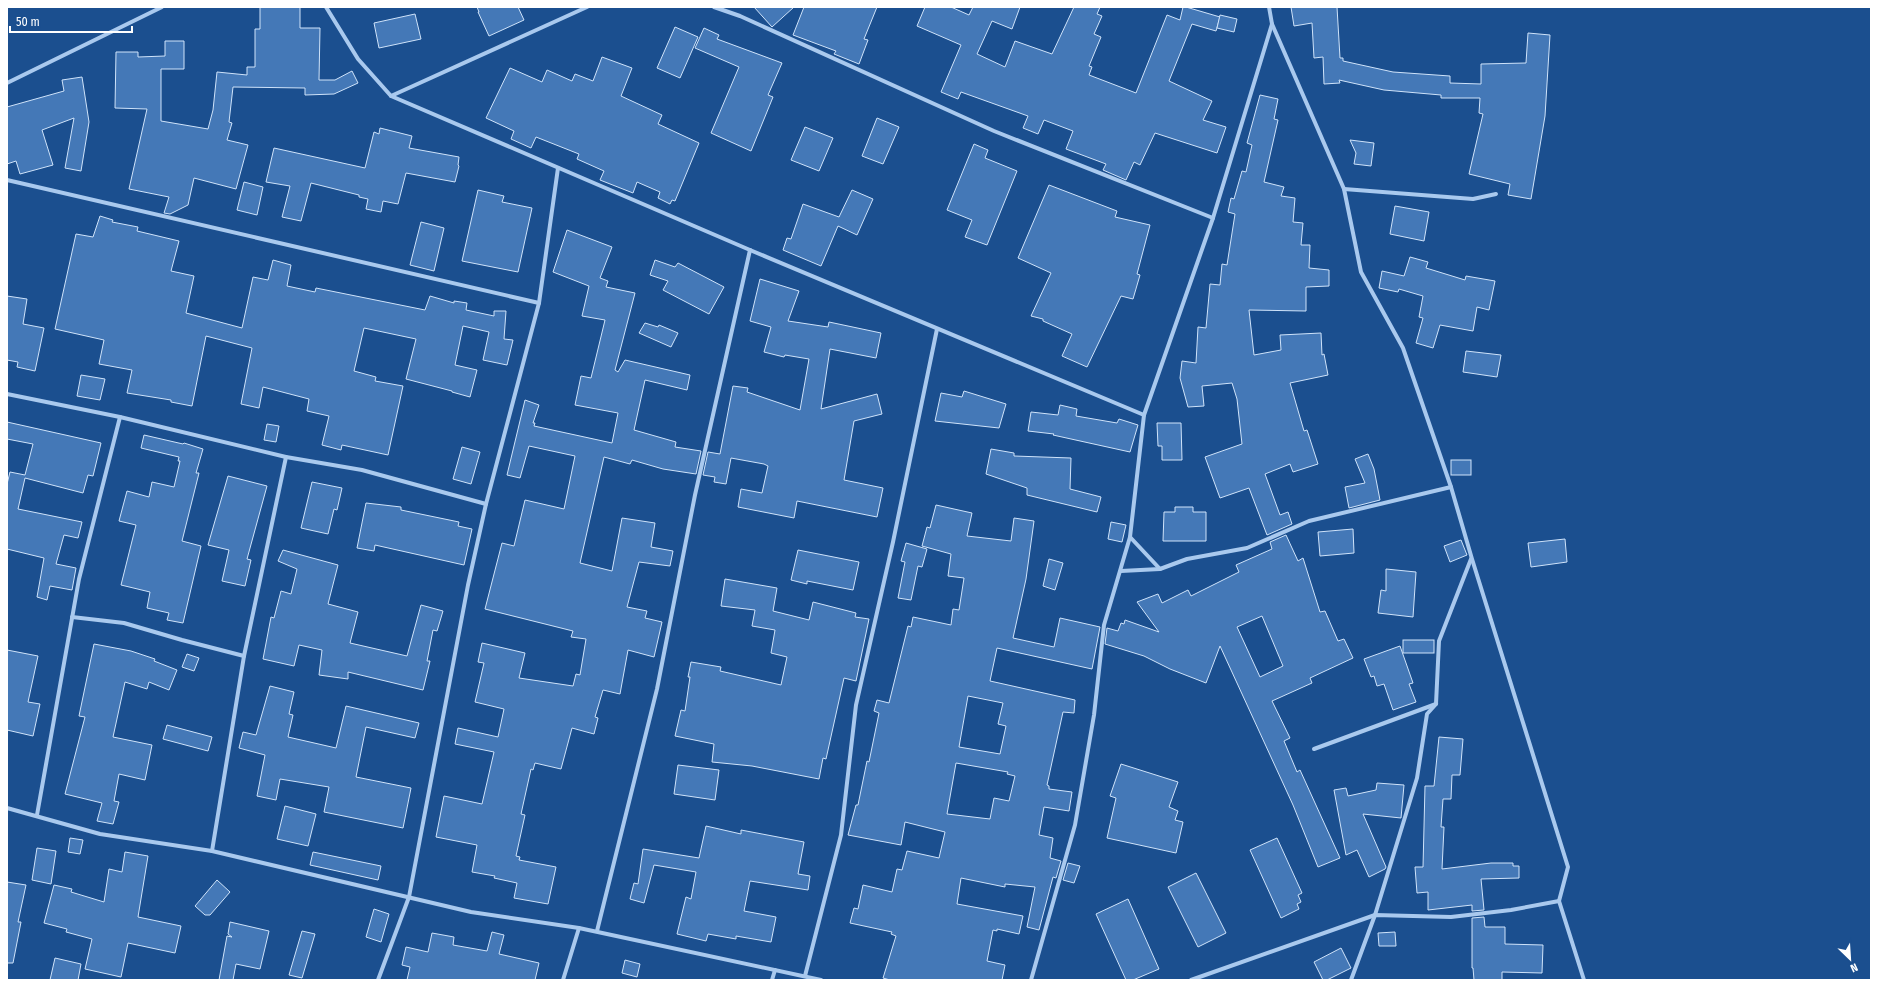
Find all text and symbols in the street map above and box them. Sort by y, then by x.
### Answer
scale bar [10,8,132,34]
text: 50 m [16,15,40,29]
north arrow [1830,939,1870,979]
text: N [1848,960,1860,975]

